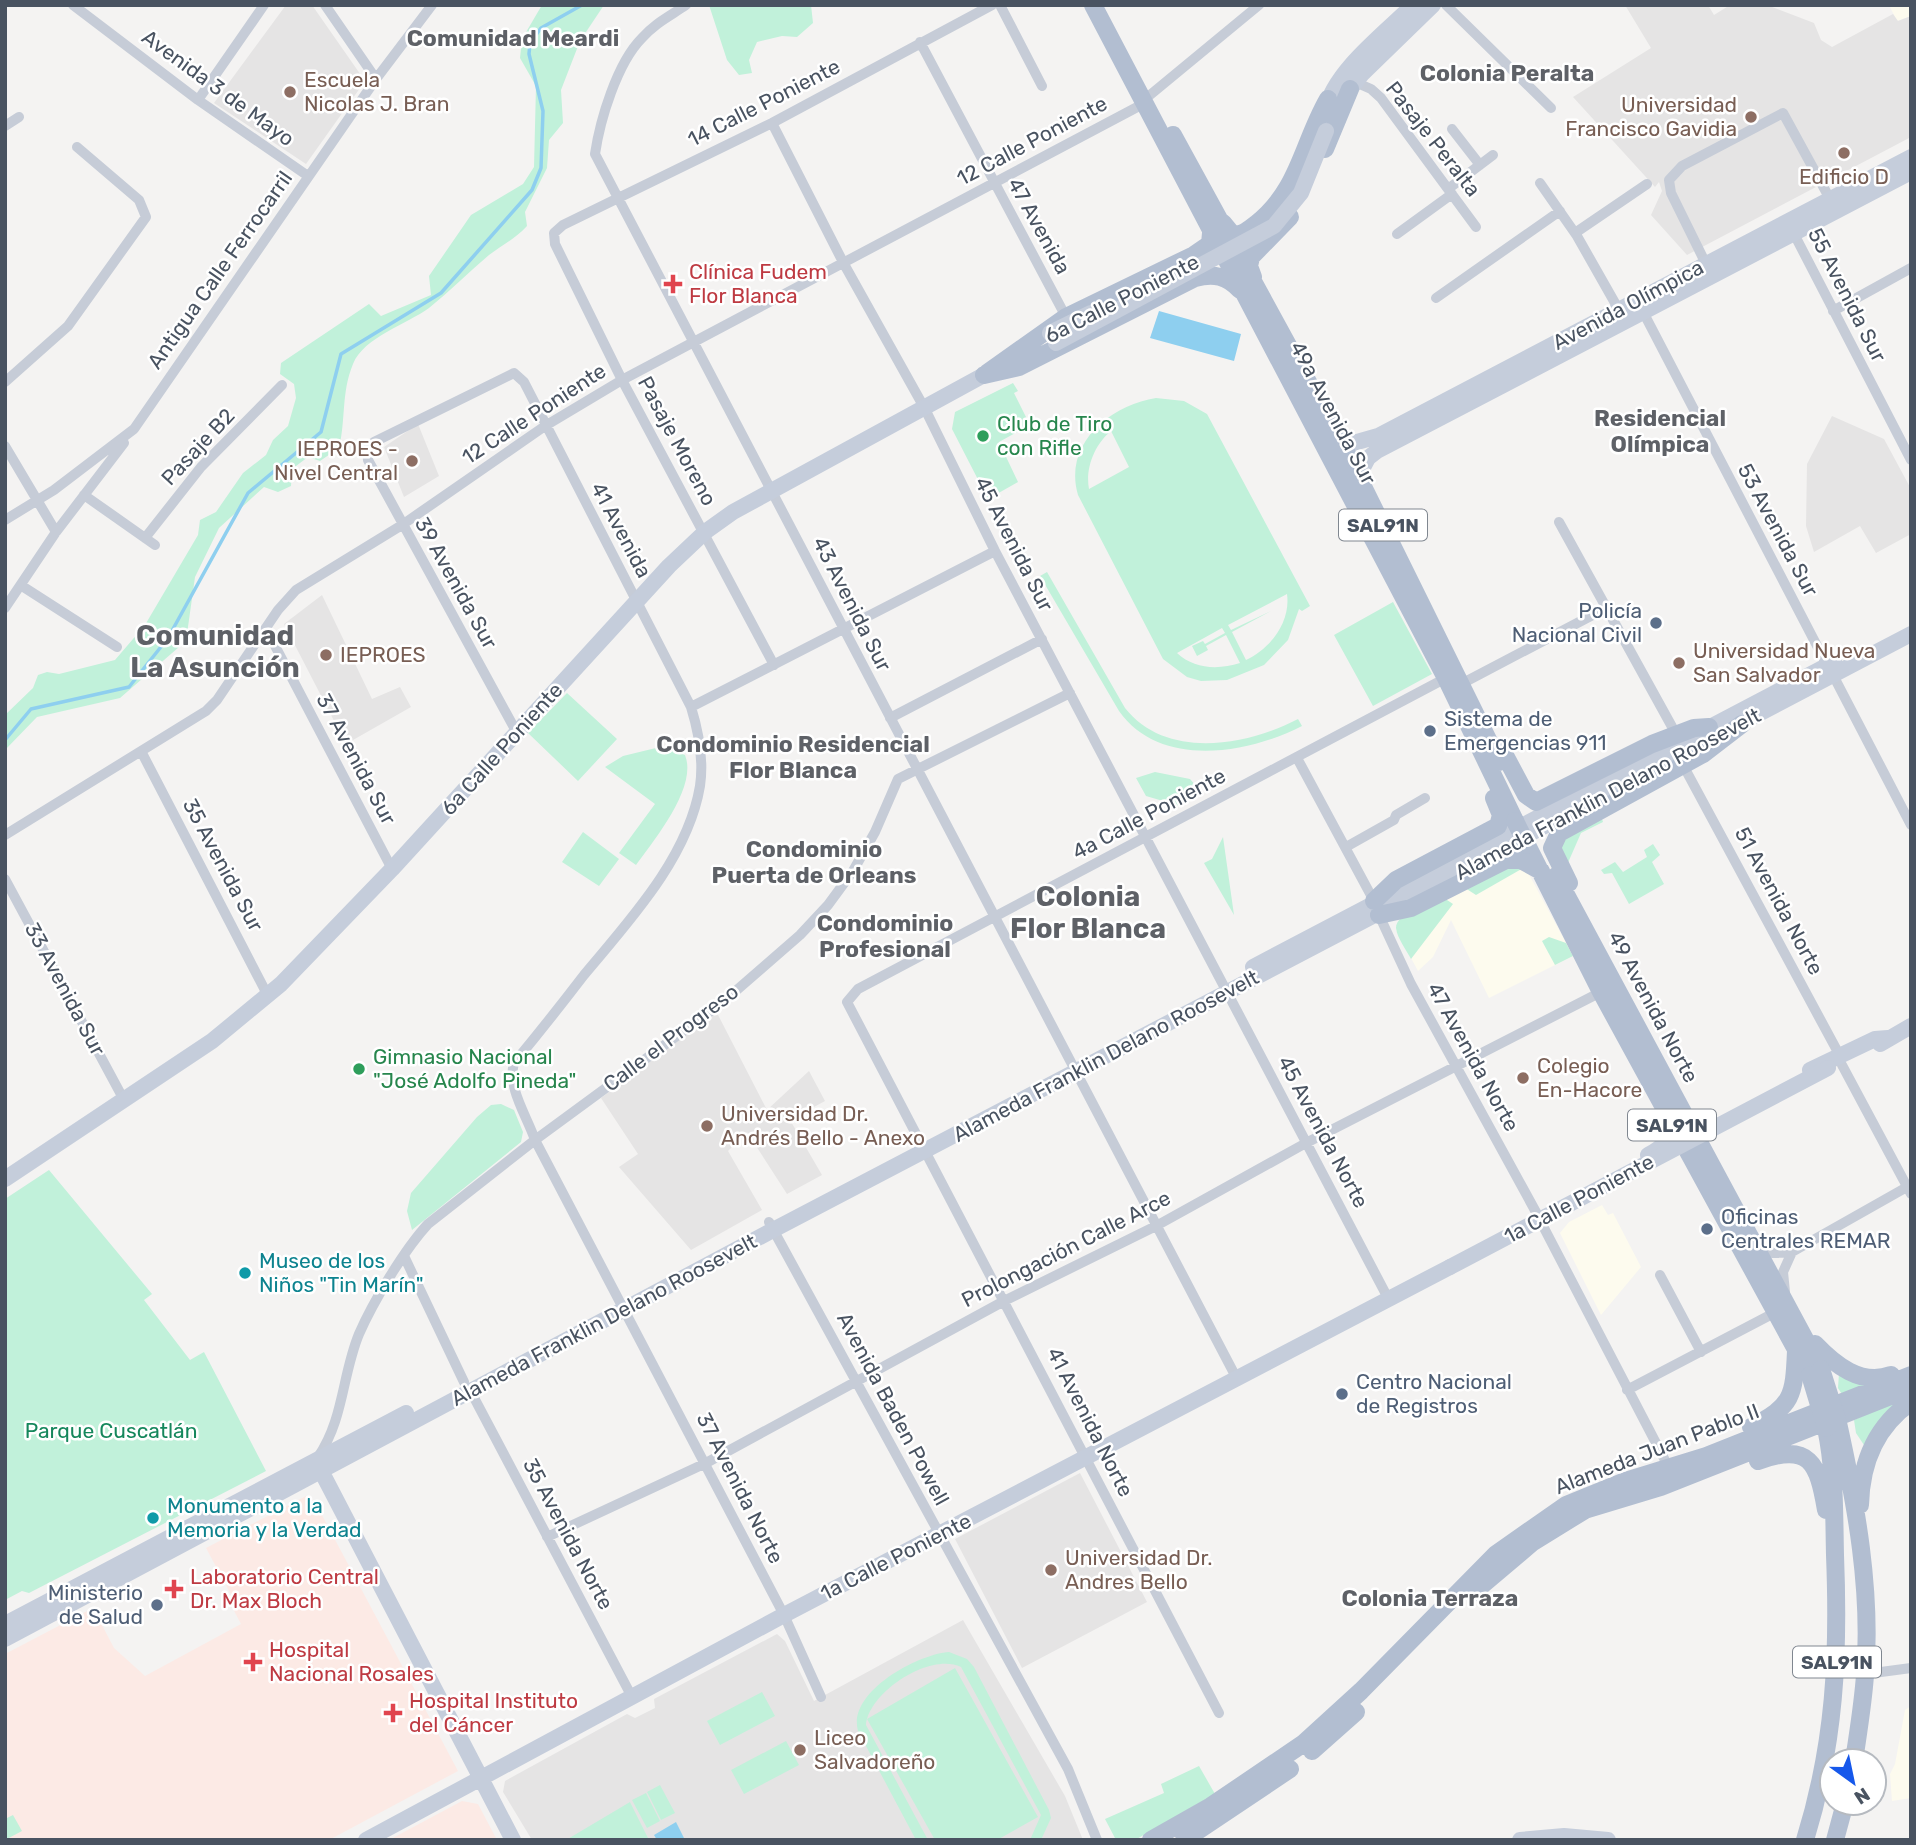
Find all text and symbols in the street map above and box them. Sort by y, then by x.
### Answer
street label: Avenida 3 de Mayo [137,24,299,151]
district label: Comunidad Meardi [407,24,619,52]
street label: 14 Calle Poniente [684,53,844,152]
district label: Colonia Peralta [1420,59,1594,87]
place label: Escuela Nicolas J. Bran [304,67,449,116]
street label: Pasaje Peralta [1381,76,1486,201]
marker: Escuela Nicolas J. Bran [282,84,298,100]
street label: 12 Calle Poniente [952,90,1111,191]
place label: Universidad Francisco Gavidia [1565,92,1737,141]
marker: Universidad Francisco Gavidia [1743,109,1759,125]
marker: Edificio D [1836,145,1852,161]
place label: Edificio D [1799,164,1889,189]
street label: Antigua Calle Ferrocarril [142,166,297,373]
street label: 47 Avenida [1003,173,1076,278]
street label: 55 Avenida Sur [1803,224,1892,366]
street label: 6a Calle Poniente [1041,249,1203,348]
street label: Avenida Olímpica [1548,254,1708,355]
place label: Clínica Fudem Flor Blanca [689,259,827,308]
marker: Clínica Fudem Flor Blanca [663,274,683,294]
street label: 49a Avenida Sur [1285,337,1382,489]
street label: 12 Calle Poniente [457,358,610,469]
street label: Pasaje Moreno [633,372,722,510]
street label: Pasaje B2 [156,403,240,490]
district label: Residencial Olímpica [1594,404,1726,458]
place label: Club de Tiro con Rifle [997,411,1112,460]
marker: Club de Tiro con Rifle [975,428,991,444]
place label: IEPROES - Nivel Central [274,436,398,485]
marker: IEPROES - Nivel Central [404,453,420,469]
street label: 53 Avenida Sur [1733,459,1824,600]
street label: 45 Avenida Sur [970,472,1059,615]
street label: 41 Avenida [586,478,657,582]
road number: SAL91N [1339,510,1427,540]
street label: 39 Avenida Sur [410,512,503,653]
street label: 43 Avenida Sur [808,532,897,675]
place label: Policía Nacional Civil [1512,598,1642,647]
marker: Policía Nacional Civil [1648,615,1664,631]
district label: Comunidad La Asunción [130,619,300,684]
place label: Universidad Nueva San Salvador [1693,638,1875,687]
place label: IEPROES [340,642,426,667]
marker: IEPROES [318,647,334,663]
marker: Universidad Nueva San Salvador [1671,655,1687,671]
street label: 6a Calle Poniente [436,677,568,820]
street label: 37 Avenida Sur [311,689,402,829]
street label: Alameda Franklin Delano Roosevelt [1451,702,1765,885]
place label: Sistema de Emergencias 911 [1444,706,1607,755]
marker: Sistema de Emergencias 911 [1422,723,1438,739]
district label: Condominio Residencial Flor Blanca [656,730,930,784]
street label: 4a Calle Poniente [1068,763,1230,864]
street label: 35 Avenida Sur [178,794,269,935]
street label: 51 Avenida Norte [1730,823,1829,979]
district label: Condominio Puerta de Orleans [712,835,917,889]
district label: Colonia Flor Blanca [1010,880,1166,945]
district label: Condominio Profesional [817,909,953,963]
street label: 33 Avenida Sur [20,918,111,1060]
street label: 49 Avenida Norte [1603,927,1704,1087]
street label: Alameda Franklin Delano Roosevelt [949,964,1263,1147]
street label: 47 Avenida Norte [1422,978,1525,1135]
street label: Calle el Progreso [598,979,743,1097]
place label: Gimnasio Nacional "José Adolfo Pineda" [373,1044,576,1093]
street label: 45 Avenida Norte [1273,1052,1374,1212]
place label: Colegio En-Hacore [1537,1053,1642,1102]
marker: Gimnasio Nacional "José Adolfo Pineda" [351,1061,367,1077]
marker: Colegio En-Hacore [1515,1070,1531,1086]
place label: Universidad Dr. Andrés Bello - Anexo [721,1101,925,1150]
road number: SAL91N [1628,1110,1716,1140]
marker: Universidad Dr. Andrés Bello - Anexo [699,1118,715,1134]
street label: 1a Calle Poniente [1500,1149,1658,1249]
street label: Prolongación Calle Arce [957,1185,1174,1312]
place label: Oficinas Centrales REMAR [1721,1204,1891,1253]
marker: Oficinas Centrales REMAR [1699,1221,1715,1237]
street label: Alameda Franklin Delano Roosevelt [447,1228,761,1411]
place label: Museo de los Niños "Tin Marín" [259,1248,424,1297]
marker: Museo de los Niños "Tin Marín" [237,1265,253,1281]
street label: Avenida Baden Powell [832,1308,955,1509]
street label: 41 Avenida Norte [1042,1343,1139,1501]
place label: Centro Nacional de Registros [1356,1369,1512,1418]
marker: Centro Nacional de Registros [1334,1386,1350,1402]
street label: Alameda Juan Pablo II [1551,1398,1763,1499]
street label: 37 Avenida Norte [692,1408,789,1567]
park label: Parque Cuscatlán [25,1418,197,1443]
street label: 35 Avenida Norte [518,1454,619,1614]
place label: Monumento a la Memoria y la Verdad [167,1493,362,1542]
street label: 1a Calle Poniente [816,1508,975,1605]
marker: Monumento a la Memoria y la Verdad [145,1510,161,1526]
place label: Universidad Dr. Andres Bello [1065,1545,1213,1594]
marker: Universidad Dr. Andres Bello [1043,1562,1059,1578]
place label: Laboratorio Central Dr. Max Bloch [190,1564,379,1613]
marker: Laboratorio Central Dr. Max Bloch [164,1579,184,1599]
place label: Ministerio de Salud [48,1580,143,1629]
district label: Colonia Terraza [1342,1584,1518,1612]
marker: Ministerio de Salud [149,1597,165,1613]
place label: Hospital Nacional Rosales [269,1637,434,1686]
road number: SAL91N [1793,1646,1881,1678]
marker: Hospital Nacional Rosales [243,1652,263,1672]
place label: Hospital Instituto del Cáncer [409,1688,578,1737]
marker: Hospital Instituto del Cáncer [383,1703,403,1723]
place label: Liceo Salvadoreño [814,1725,935,1774]
marker: Liceo Salvadoreño [792,1742,808,1758]
north arrow [1818,1747,1888,1817]
text: N [1850,1782,1874,1809]

